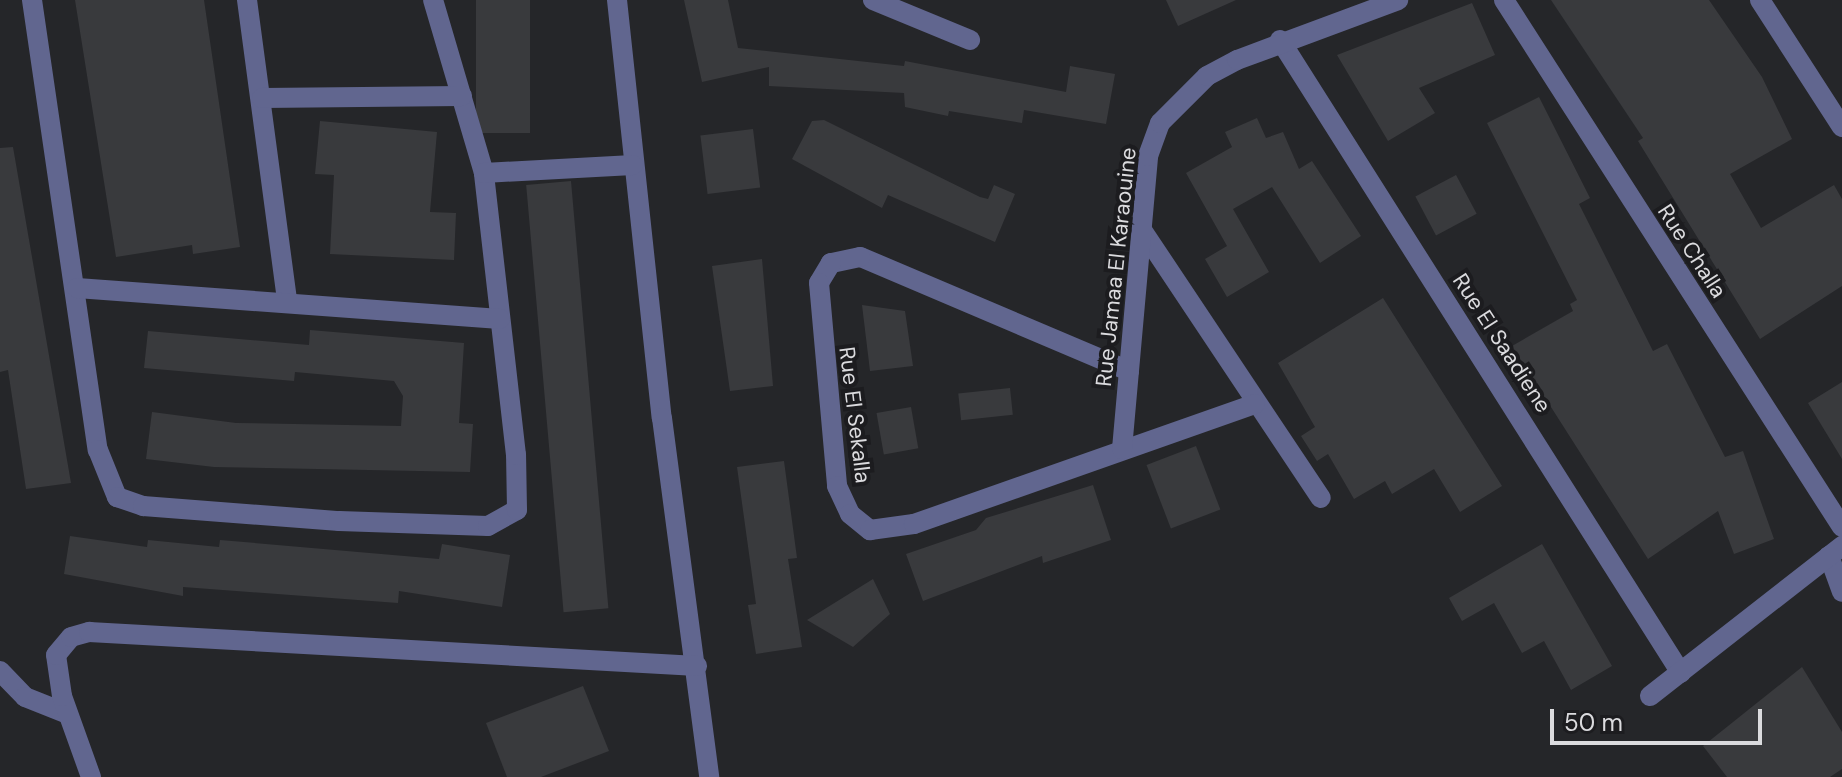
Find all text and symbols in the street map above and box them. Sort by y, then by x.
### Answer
street label: Rue Jamaa El Karaouine [1090,146,1142,388]
street label: Rue Challa [1652,199,1732,303]
street label: Rue El Saadiene [1447,268,1557,418]
street label: Rue El Sekalla [834,345,876,485]
scale bar [1554,693,1766,743]
text: 50 m [1564,707,1623,738]

